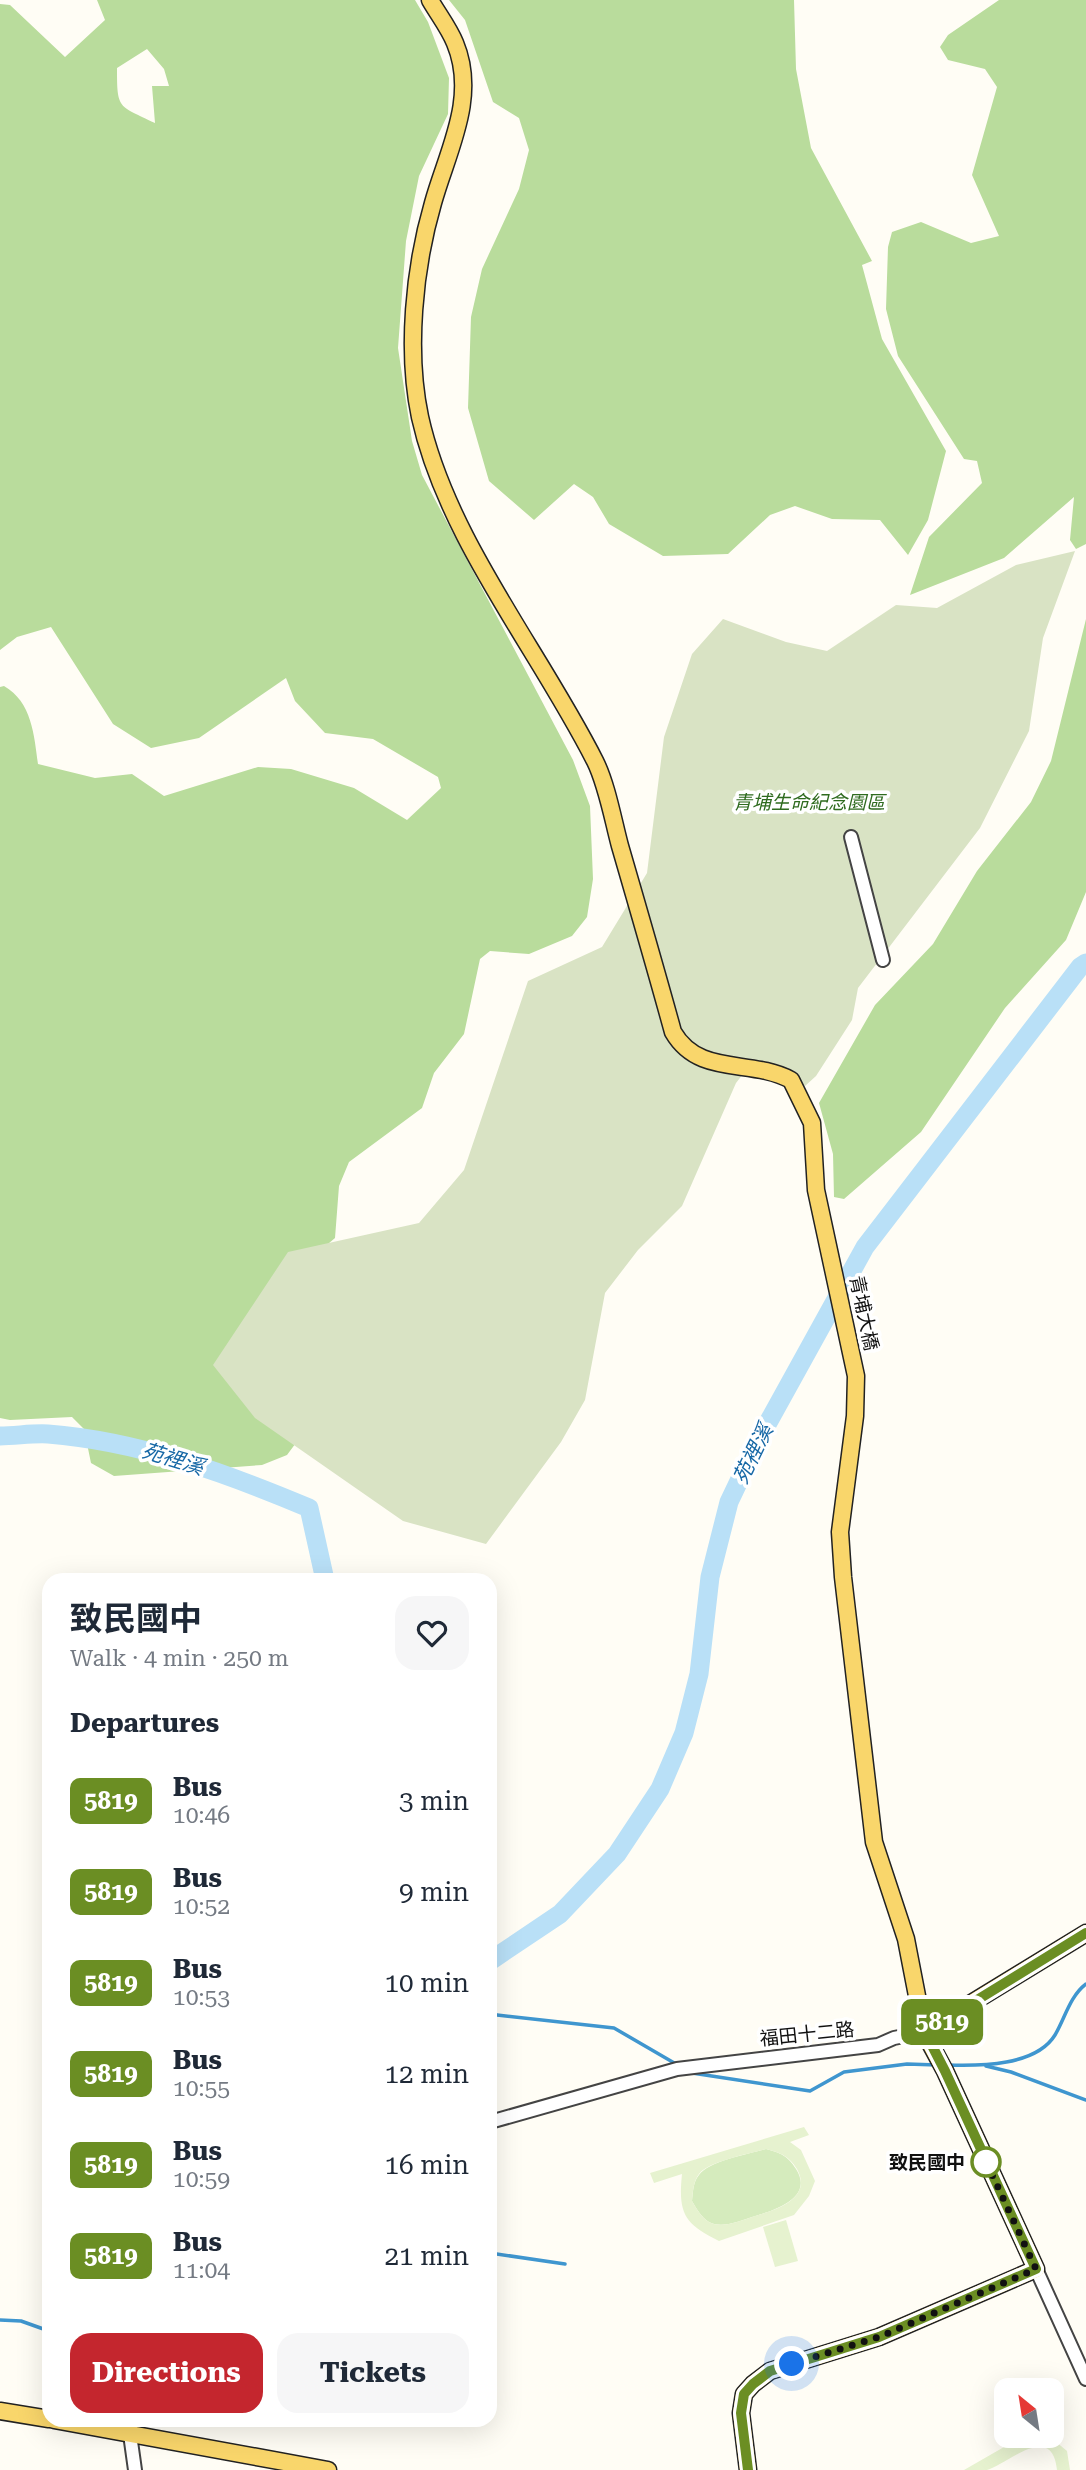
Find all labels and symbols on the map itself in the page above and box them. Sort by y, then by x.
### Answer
park label: 青埔生命紀念園區 [733,791,887,814]
street label: 青埔大橋 [845,1273,883,1353]
water label: 苑裡溪 [728,1418,779,1488]
water label: 苑裡溪 [139,1438,210,1481]
line badge: 5819 [893,1999,991,2045]
street label: 福田十二路 [759,2018,855,2050]
marker: 致民國中 [971,2147,1001,2177]
place label: 致民國中 [889,2151,965,2174]
your location [774,2346,809,2381]
north arrow [994,2378,1064,2448]

